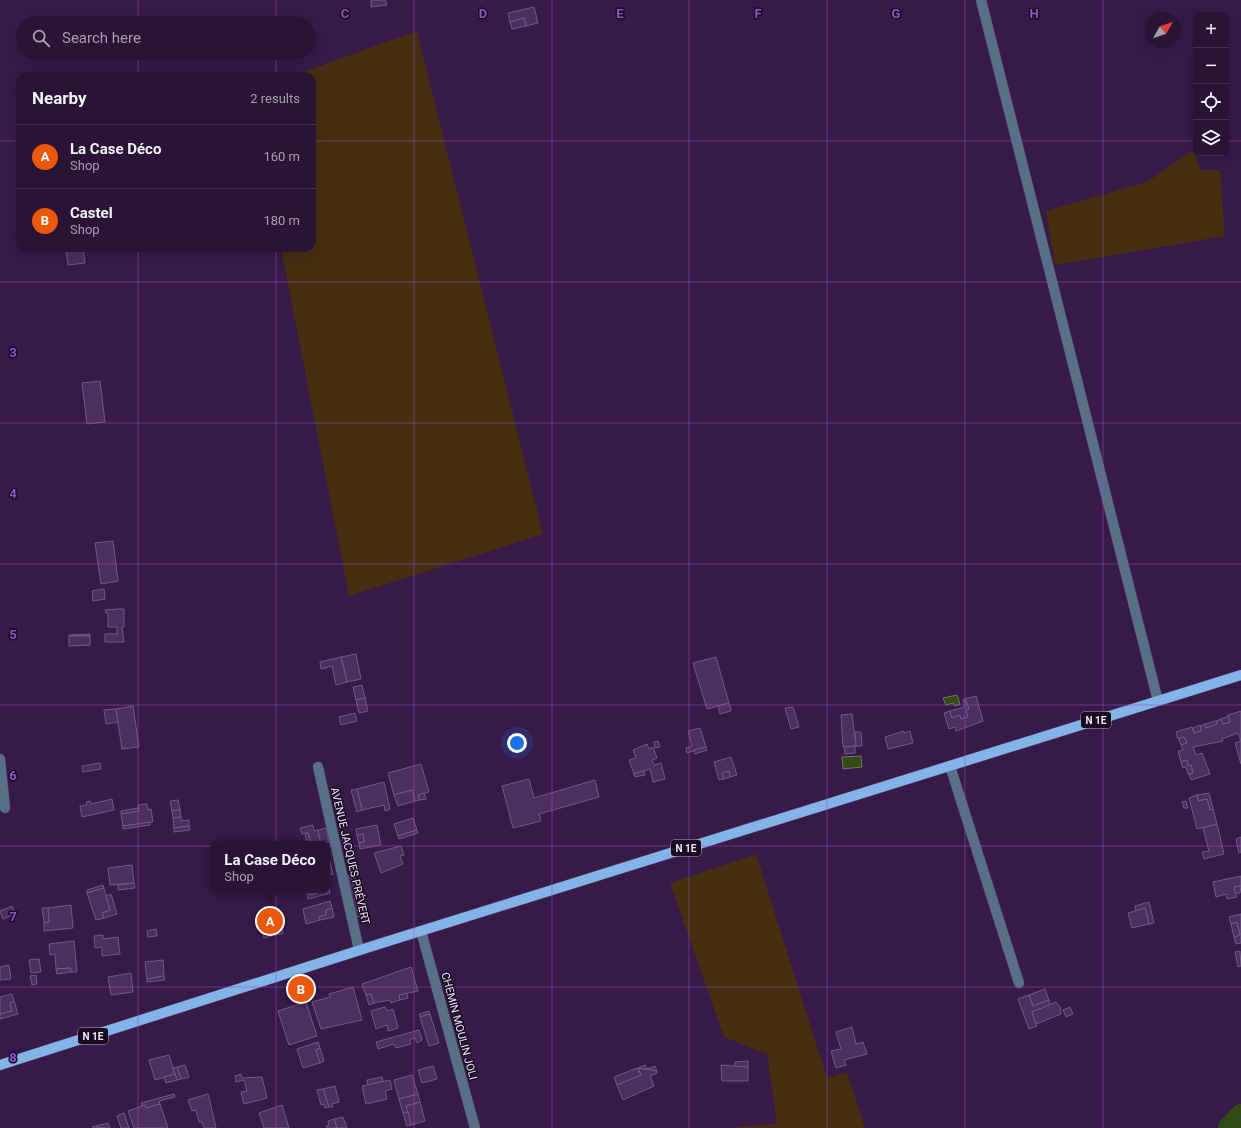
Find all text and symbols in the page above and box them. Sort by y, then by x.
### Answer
text: C [341,6,350,21]
text: D [479,6,487,21]
text: E [616,6,624,21]
text: F [754,6,762,21]
text: G [892,6,901,21]
text: H [1029,6,1039,21]
north arrow [1145,12,1181,48]
map controls [1193,12,1229,156]
button: + [1193,12,1229,48]
search box [16,16,316,60]
icon: search [30,27,52,49]
text: Search here [62,29,141,47]
button: − [1193,48,1229,84]
button: locate [1193,84,1229,120]
text: Nearby [32,88,87,108]
text: 2 results [250,91,300,106]
button: layers [1193,120,1229,156]
text: La Case Déco [70,140,161,158]
text: A [41,149,49,164]
text: 160 m [263,149,300,164]
text: Shop [70,158,100,173]
text: Castel [70,204,113,222]
text: B [41,213,49,228]
text: 180 m [263,213,300,228]
text: Shop [70,222,100,237]
text: 3 [9,345,17,360]
text: 4 [9,486,17,501]
text: 5 [9,627,17,642]
road number: N 1E [1081,712,1111,728]
your location [507,733,527,753]
text: 6 [9,768,17,783]
street label: AVENUE JACQUES PRÉVERT [328,786,372,926]
road number: N 1E [671,840,701,856]
popup [210,841,330,893]
text: La Case Déco [224,851,316,869]
text: Shop [224,869,254,884]
pin: A [257,906,283,936]
text: 7 [9,909,17,924]
street label: CHEMIN MOULIN JOLI [438,971,480,1081]
pin: B [288,974,314,1004]
road number: N 1E [78,1028,108,1044]
text: 8 [9,1050,17,1065]

